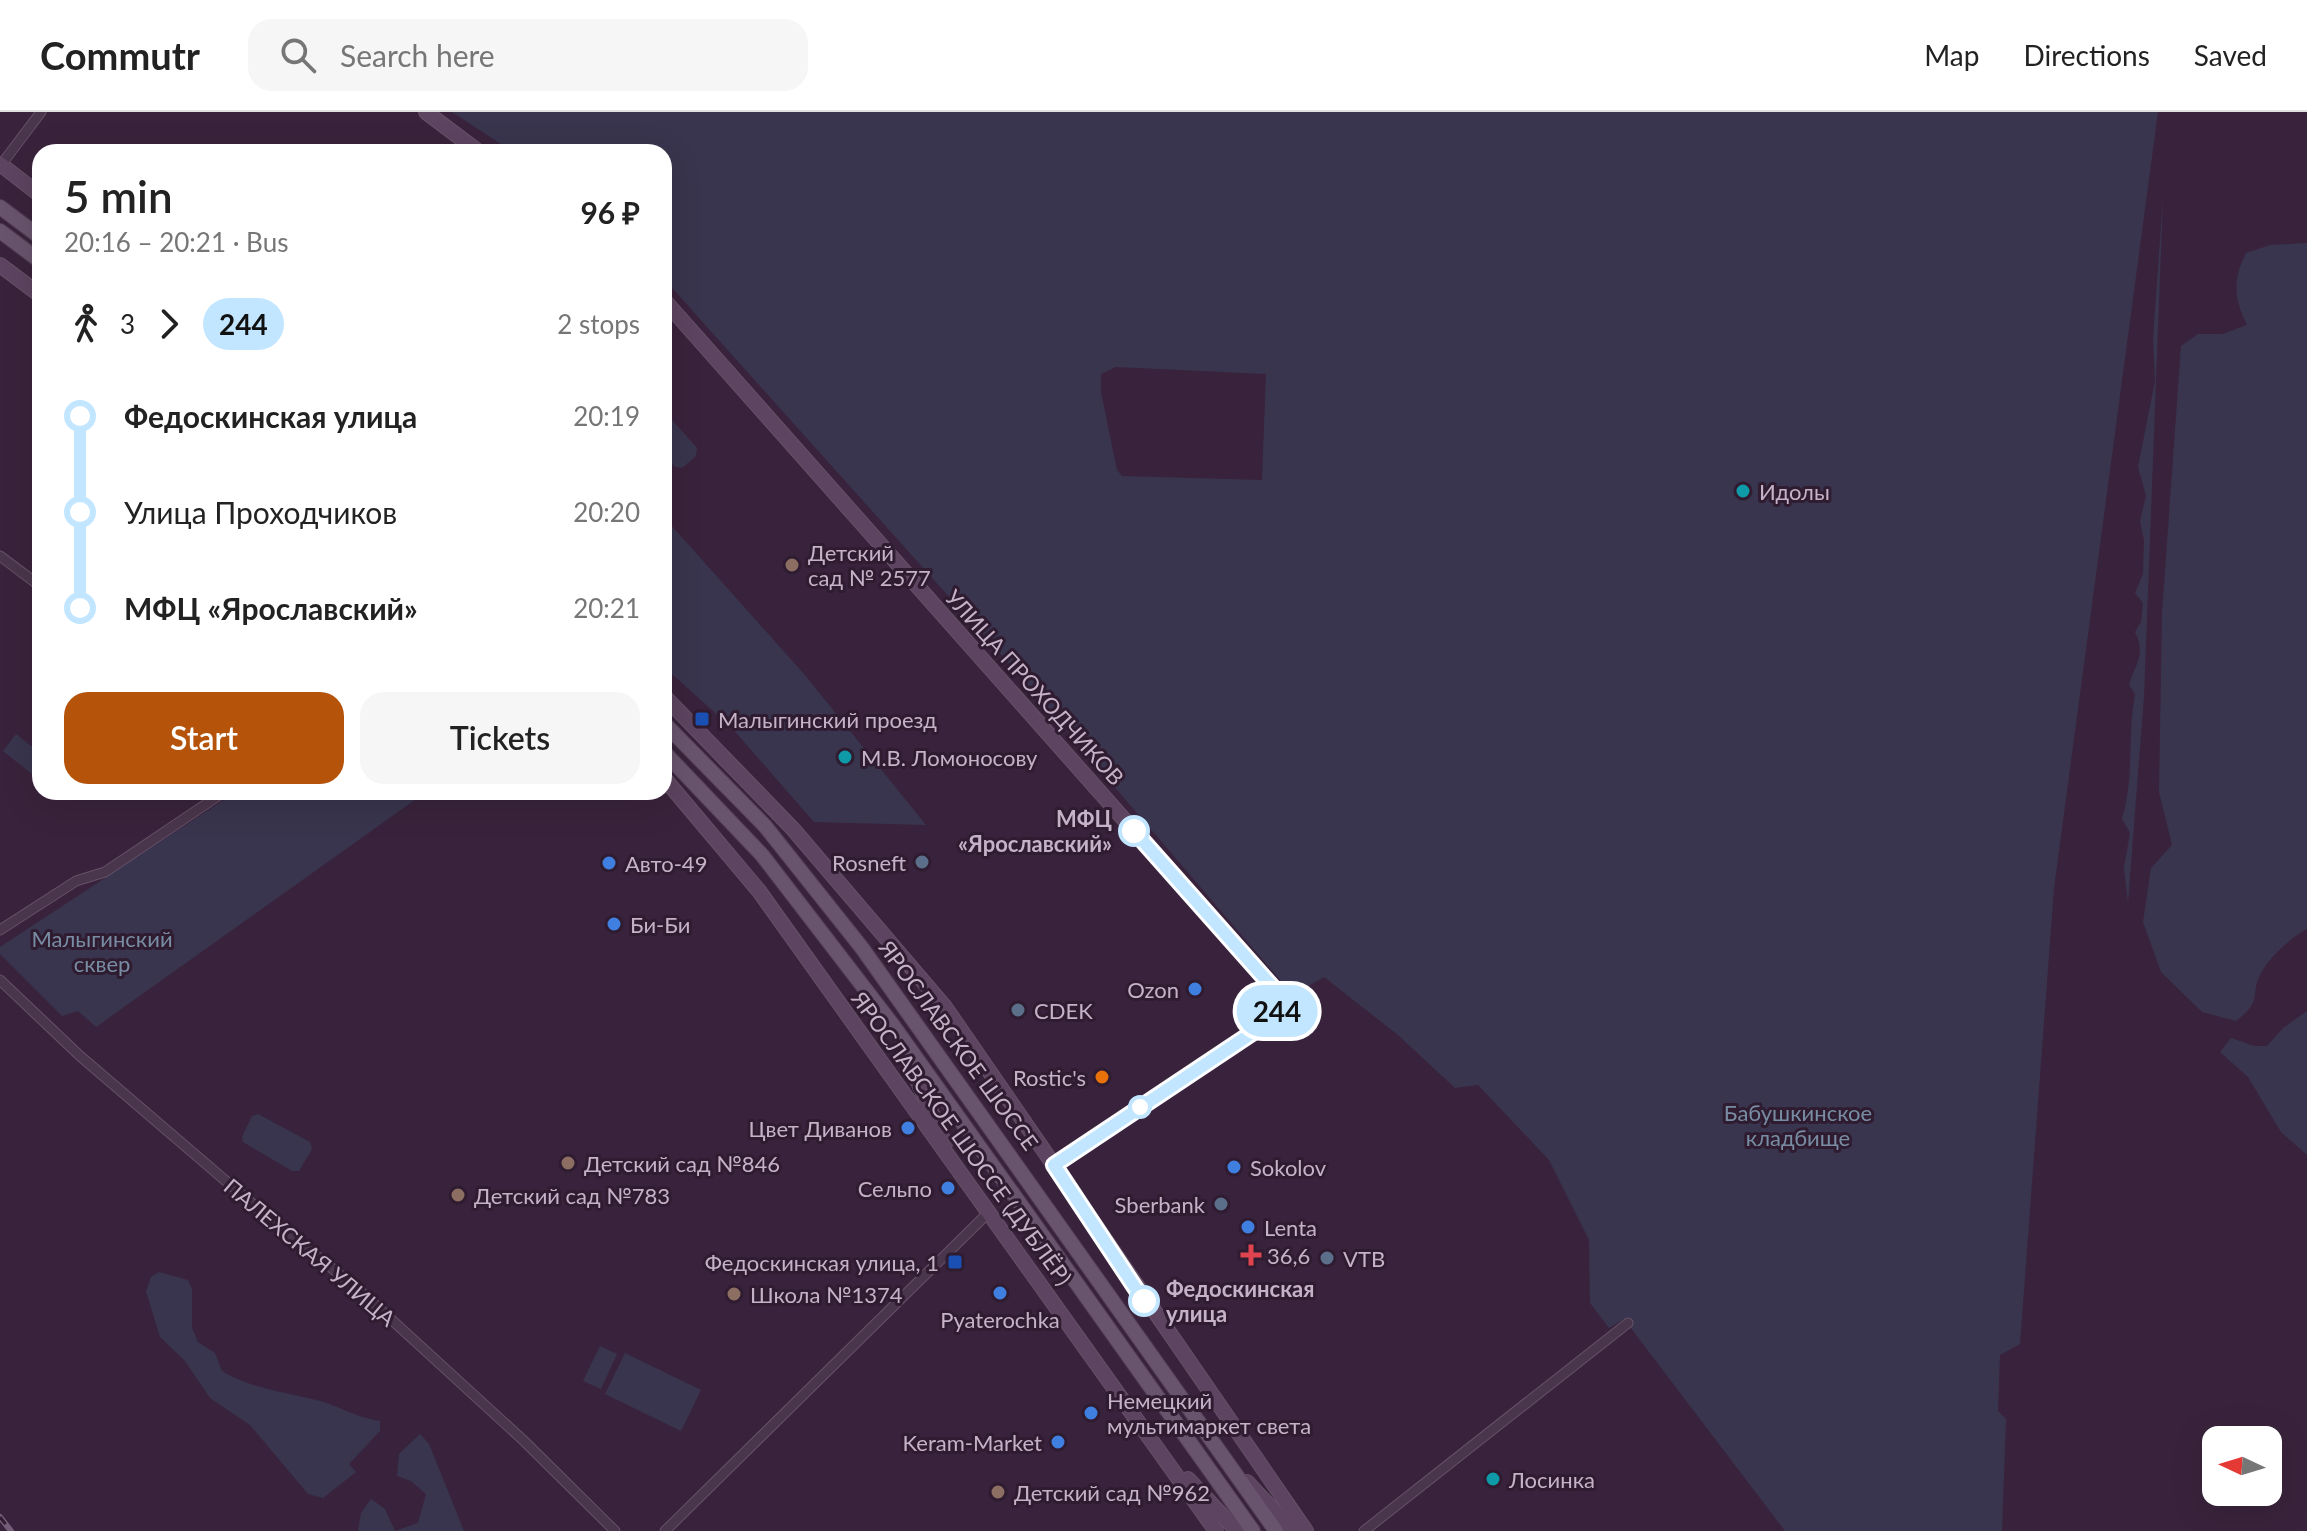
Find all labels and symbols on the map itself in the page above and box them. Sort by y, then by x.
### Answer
place label: Идолы [1759,478,1830,505]
marker: Идолы [1734,482,1752,500]
place label: Детский сад № 2577 [808,539,931,591]
marker: Детский сад № 2577 [783,556,801,574]
street label: УЛИЦА ПРОХОДЧИКОВ [940,584,1130,790]
place label: Малыгинский проезд [718,706,937,733]
marker: Малыгинский проезд [693,710,711,728]
place label: М.В. Ломоносову [861,744,1038,771]
marker: М.В. Ломоносову [836,748,854,766]
place label: МФЦ «Ярославский» [958,805,1112,857]
marker: МФЦ «Ярославский» [1119,816,1149,846]
place label: Rosneft [832,849,906,876]
place label: Авто-49 [625,850,707,877]
marker: Rosneft [913,853,931,871]
marker: Авто-49 [600,854,618,872]
place label: Би-Би [630,911,690,938]
marker: Би-Би [605,915,623,933]
park label: Малыгинский сквер [31,925,173,977]
street label: ЯРОСЛАВСКОЕ ШОССЕ [873,934,1044,1155]
place label: Ozon [1127,976,1179,1003]
marker: Ozon [1186,980,1204,998]
street label: ЯРОСЛАВСКОЕ ШОССЕ (ДУБЛЁР) [846,985,1078,1290]
line badge: 244 [1231,985,1323,1037]
place label: CDEK [1034,997,1093,1024]
marker: CDEK [1009,1001,1027,1019]
place label: Rostic's [1013,1064,1086,1091]
marker: Rostic's [1093,1068,1111,1086]
unlabelled marker [1129,1096,1151,1118]
park label: Бабушкинское кладбище [1724,1099,1872,1151]
place label: Цвет Диванов [749,1115,892,1142]
marker: Цвет Диванов [899,1119,917,1137]
place label: Детский сад №846 [584,1150,780,1177]
marker: Детский сад №846 [559,1154,577,1172]
place label: Sokolov [1250,1154,1327,1181]
marker: Sokolov [1225,1158,1243,1176]
street label: ПАЛЕХСКАЯ УЛИЦА [219,1172,401,1332]
place label: Сельпо [858,1175,932,1202]
marker: Сельпо [939,1179,957,1197]
place label: Детский сад №783 [474,1182,670,1209]
marker: Детский сад №783 [449,1186,467,1204]
place label: Sberbank [1115,1191,1206,1218]
marker: Sberbank [1212,1195,1230,1213]
place label: Lenta [1264,1214,1317,1241]
marker: Lenta [1239,1218,1257,1236]
place label: 36,6 [1267,1242,1310,1269]
place label: VTB [1343,1245,1385,1272]
marker: 36,6 [1242,1246,1260,1264]
place label: Федоскинская улица, 1 [705,1249,939,1276]
marker: VTB [1318,1249,1336,1267]
marker: Федоскинская улица, 1 [946,1253,964,1271]
place label: Федоскинская улица [1166,1275,1314,1327]
place label: Школа №1374 [750,1281,903,1308]
marker: Pyaterochka [991,1284,1009,1302]
marker: Школа №1374 [725,1285,743,1303]
marker: Федоскинская улица [1129,1286,1159,1316]
place label: Pyaterochka [940,1306,1060,1333]
place label: Немецкий мультимаркет света [1107,1387,1311,1439]
marker: Немецкий мультимаркет света [1082,1404,1100,1422]
north arrow [2202,1426,2282,1506]
place label: Keram-Market [903,1429,1042,1456]
marker: Keram-Market [1049,1433,1067,1451]
place label: Лосинка [1508,1466,1595,1493]
marker: Лосинка [1484,1470,1502,1488]
place label: Детский сад №962 [1014,1479,1210,1506]
marker: Детский сад №962 [989,1483,1007,1501]

